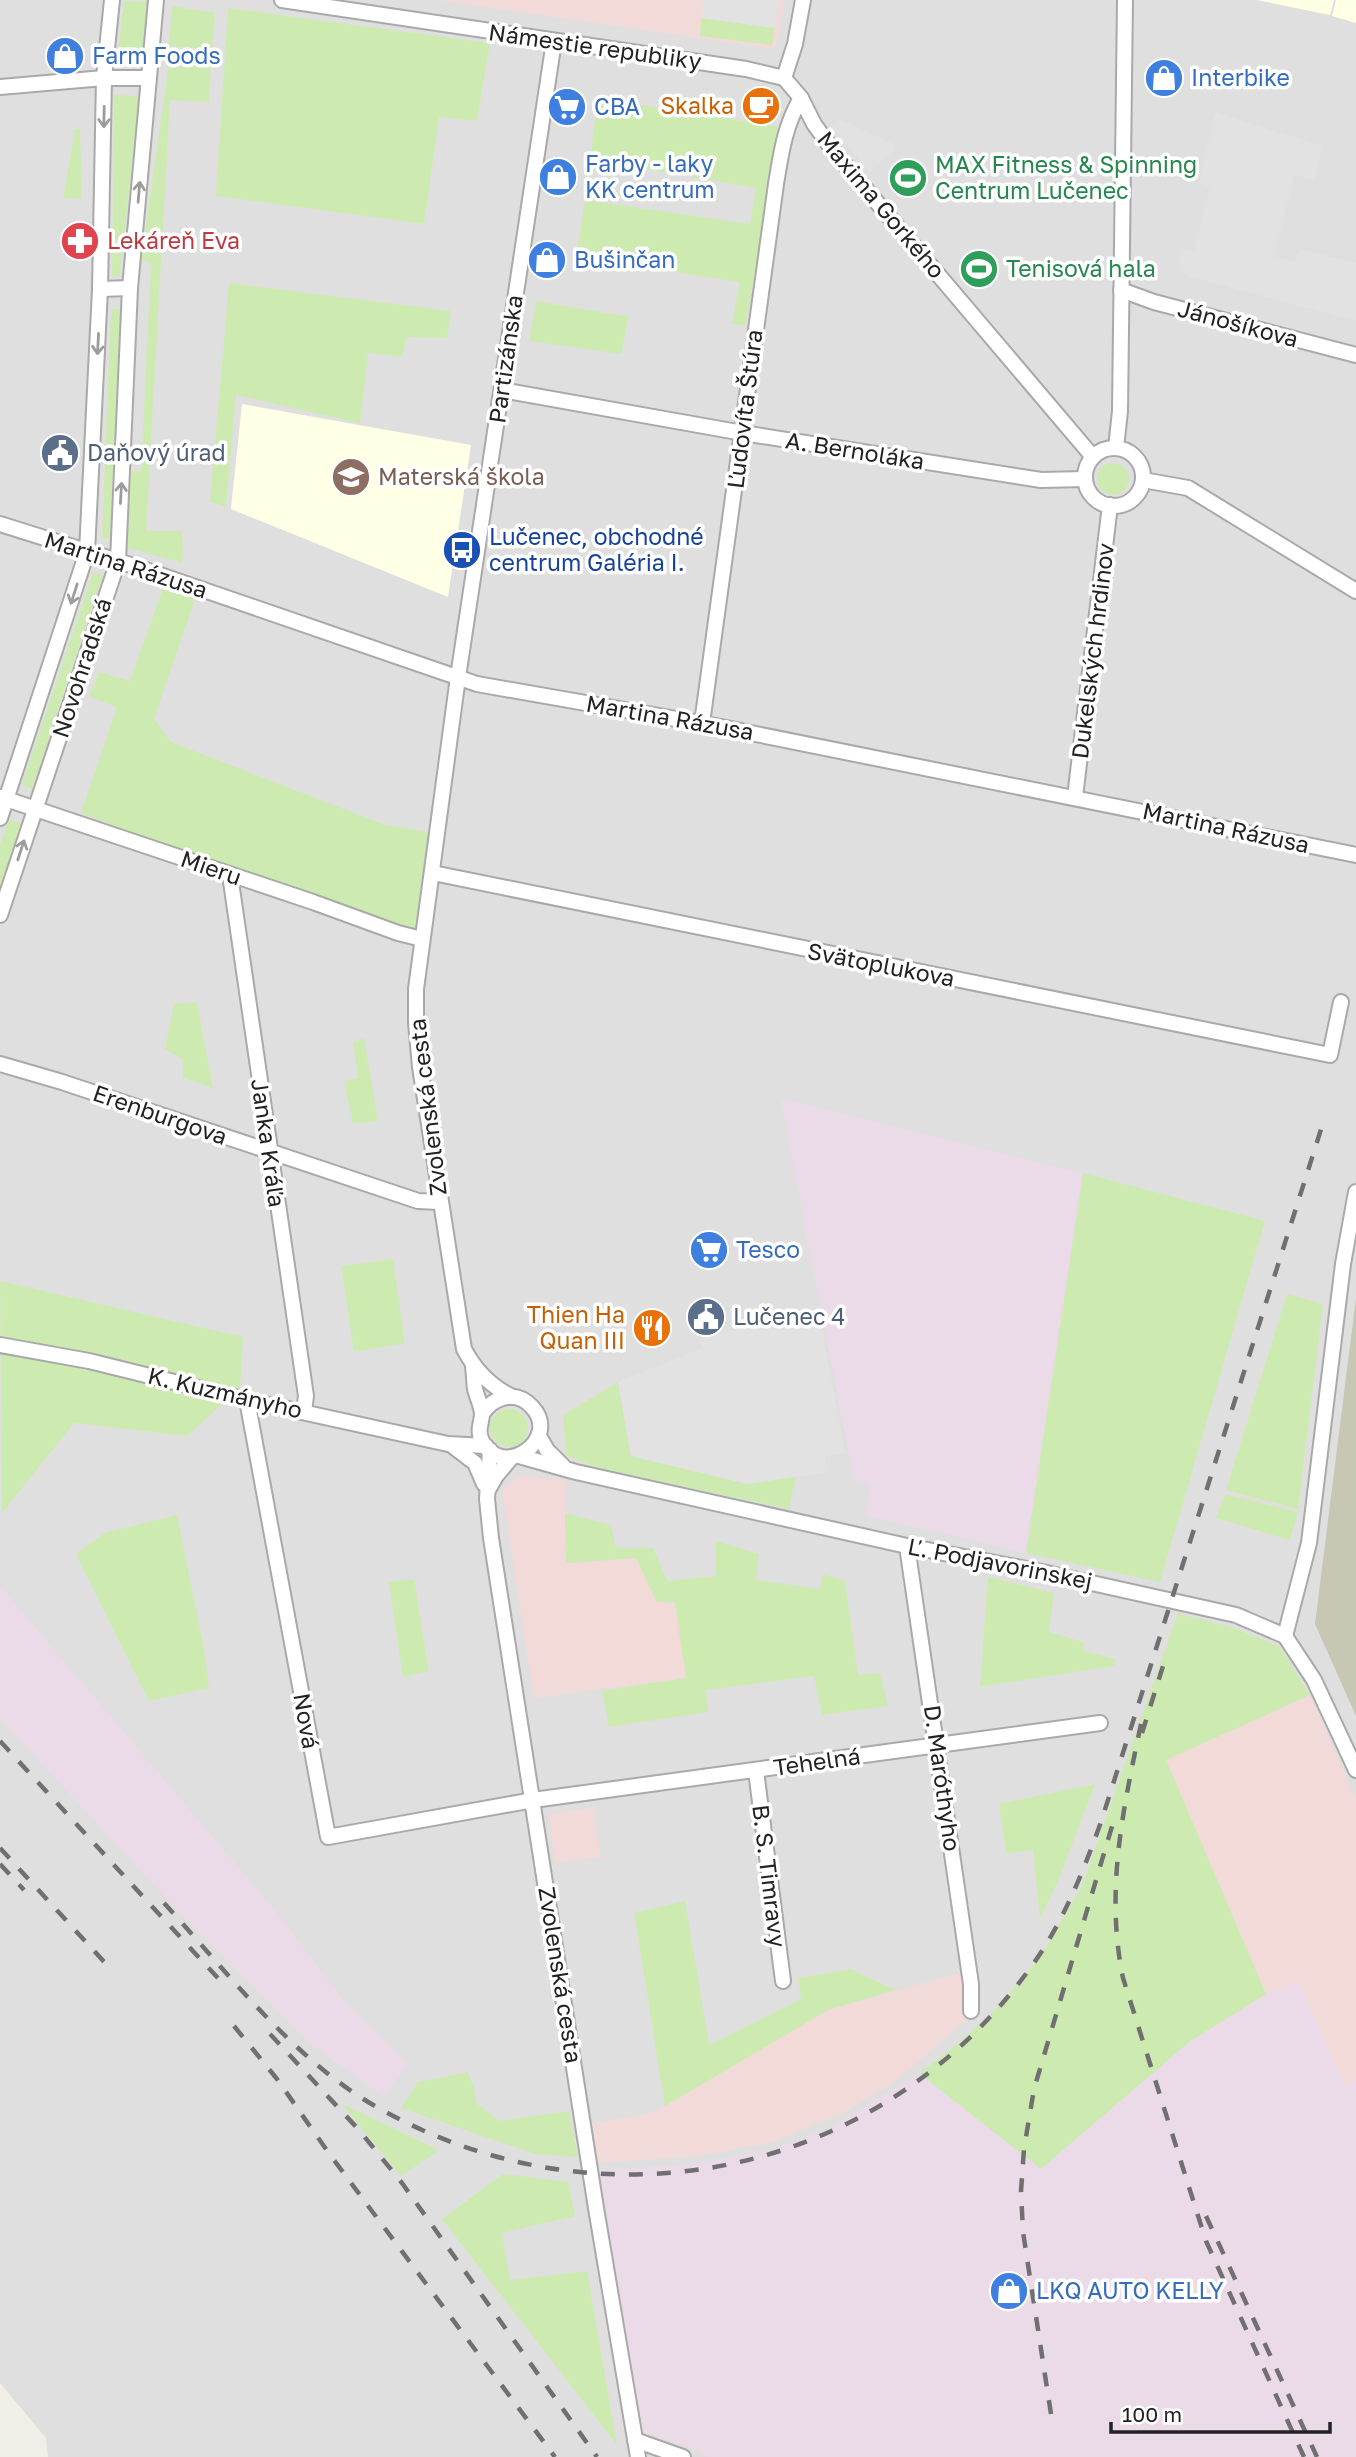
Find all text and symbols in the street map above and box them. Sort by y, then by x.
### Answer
street label: Námestie republiky [487,17,704,75]
shop icon: Farm Foods [44,35,86,77]
place label: Farm Foods [92,41,221,69]
shop icon: Interbike [1143,57,1185,99]
place label: Interbike [1191,63,1290,91]
cafe icon: Skalka [740,85,782,127]
supermarket icon: CBA [546,86,588,128]
place label: Skalka [660,91,734,119]
place label: CBA [594,92,640,120]
one-way arrow [97,105,110,128]
street label: Maxima Gorkého [812,125,951,284]
place label: Farby - laky KK centrum [585,149,715,203]
place label: MAX Fitness & Spinning Centrum Lučenec [935,150,1197,204]
shop icon: Farby - laky KK centrum [537,156,579,198]
sports icon: MAX Fitness & Spinning Centrum Lučenec [887,157,929,199]
one-way arrow [133,182,146,204]
pharmacy icon: Lekáreň Eva [59,220,101,262]
place label: Lekáreň Eva [107,226,240,254]
shop icon: Bušinčan [526,239,568,281]
place label: Bušinčan [574,245,676,273]
sports icon: Tenisová hala [958,248,1000,290]
place label: Tenisová hala [1006,254,1156,282]
street label: Partizánska [482,293,528,425]
street label: Jánošíkova [1175,294,1302,353]
street label: Ľudovíta Štúra [720,328,768,490]
one-way arrow [91,333,104,356]
street label: A. Bernoláka [784,425,927,475]
public building icon: Daňový úrad [39,432,81,474]
place label: Daňový úrad [87,438,226,466]
school or university icon: Materská škola [330,456,372,498]
place label: Materská škola [378,462,545,490]
one-way arrow [115,482,128,504]
place label: Lučenec, obchodné centrum Galéria I. [489,522,704,576]
street label: Martina Rázusa [41,525,211,604]
bus stop icon: Lučenec, obchodné centrum Galéria I. [441,529,483,571]
street label: Dukelských hrdinov [1065,541,1119,760]
one-way arrow [66,582,79,604]
street label: Novohradská [45,594,117,741]
street label: Martina Rázusa [584,688,756,746]
street label: Martina Rázusa [1140,796,1312,858]
one-way arrow [16,839,28,861]
street label: Mieru [177,844,245,890]
street label: Svätoplukova [805,936,957,992]
street label: Zvolenská cesta [402,1017,452,1197]
street label: Janka Kráľa [246,1077,292,1209]
street label: Erenburgova [90,1078,231,1150]
supermarket icon: Tesco [688,1229,730,1271]
place label: Tesco [736,1235,800,1263]
public building icon: Lučenec 4 [685,1296,727,1338]
place label: Thien Ha Quan III [527,1300,625,1354]
place label: Lučenec 4 [733,1302,845,1330]
restaurant icon: Thien Ha Quan III [631,1307,673,1349]
street label: K. Kuzmányho [145,1361,305,1423]
street label: Ľ. Podjavorinskej [906,1531,1095,1595]
street label: Nová [288,1691,326,1751]
street label: D. Maróthyho [919,1703,967,1853]
street label: Tehelná [772,1741,862,1781]
street label: B. S. Timravy [747,1803,793,1949]
street label: Zvolenská cesta [533,1885,589,2065]
shop icon: LKQ AUTO KELLY [988,2270,1030,2312]
place label: LKQ AUTO KELLY [1036,2276,1224,2304]
scale bar [1111,2390,1330,2434]
text: 100 m [1122,2401,1182,2427]

